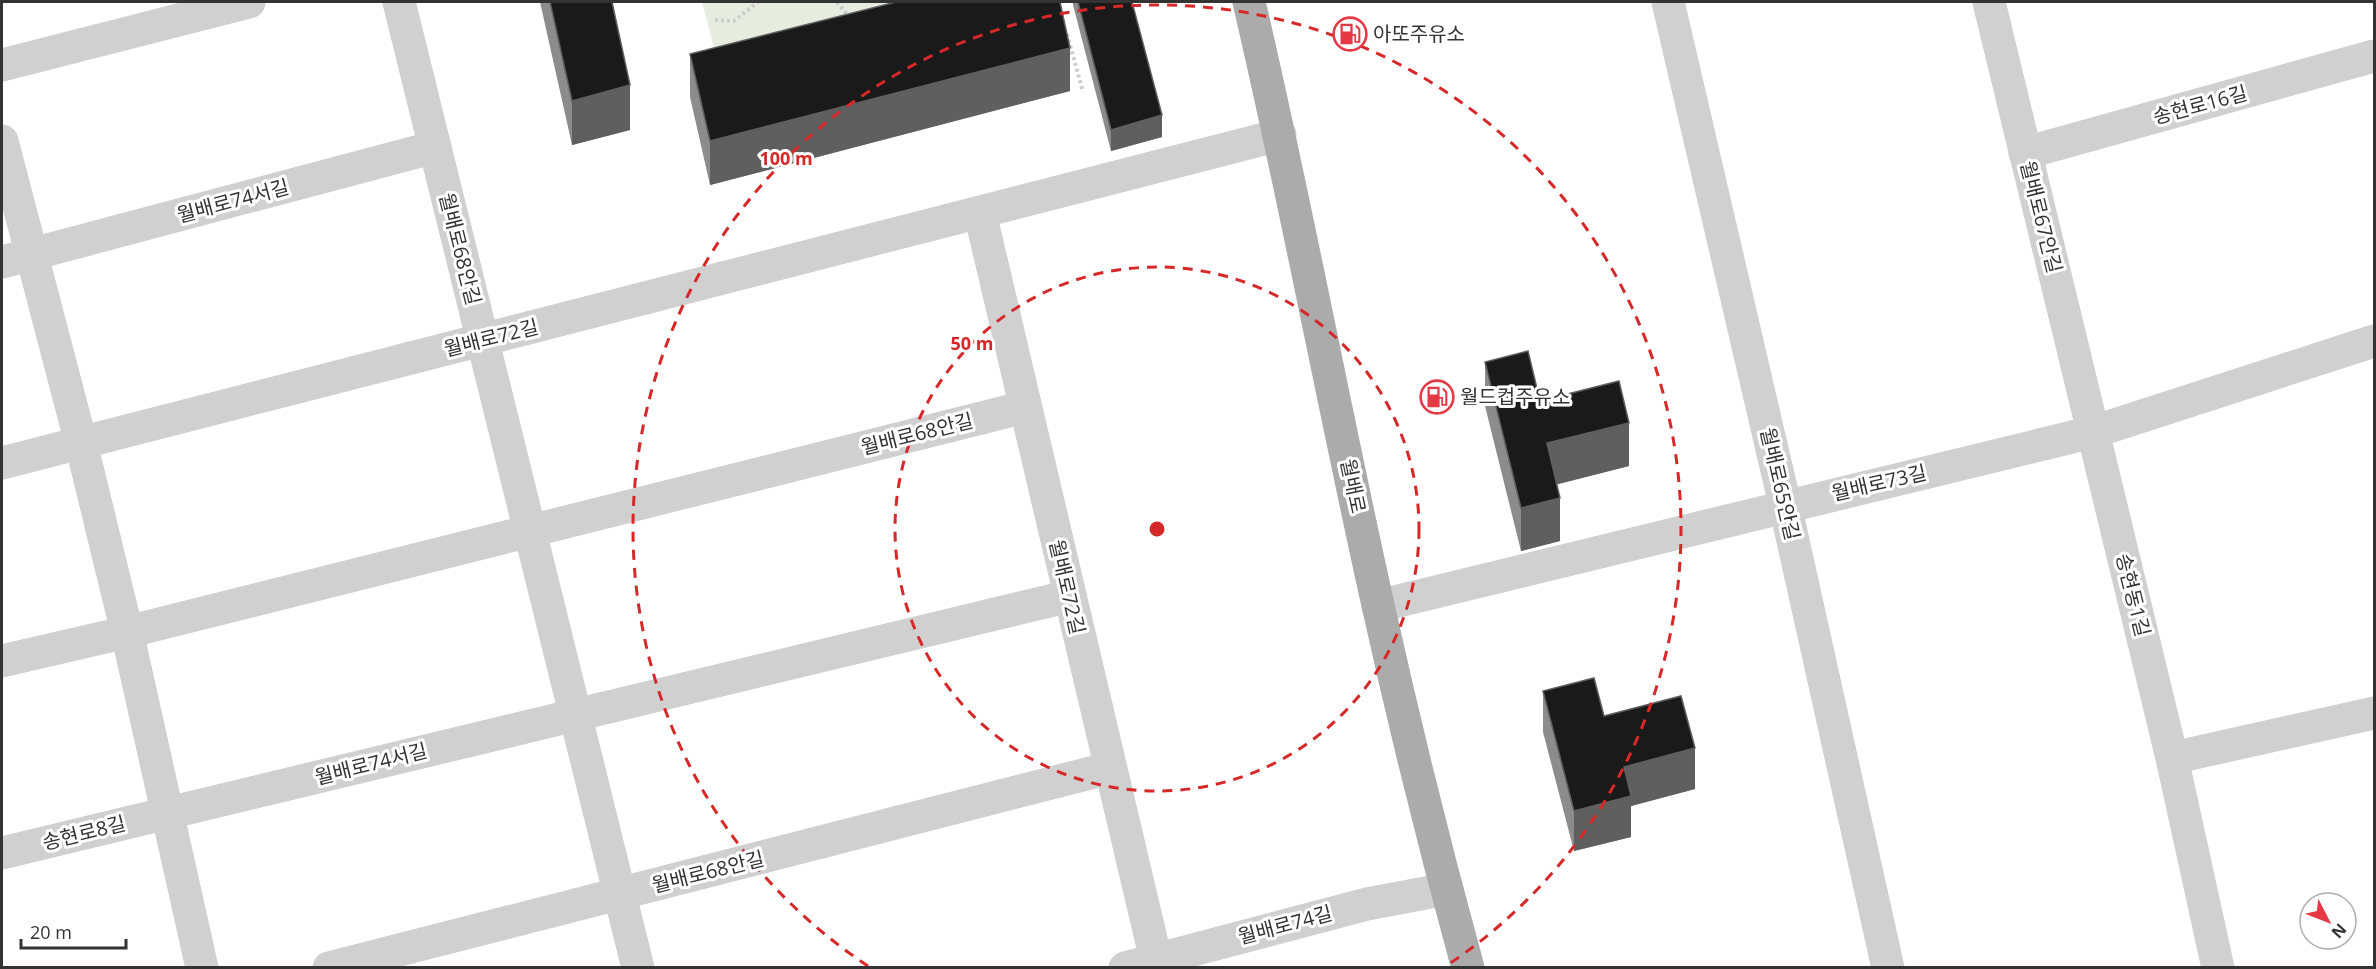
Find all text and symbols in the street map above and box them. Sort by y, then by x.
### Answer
fuel station icon: 아또주유소 [1332,16,1368,52]
place label: 아또주유소 [1373,20,1465,47]
street label: 송현로16길 [2150,79,2250,130]
text: 100 m [759,146,813,170]
street label: 월배로67안길 [2014,158,2068,276]
street label: 월배로74서길 [174,173,292,228]
street label: 월배로68안길 [433,190,487,308]
street label: 월배로72길 [441,313,541,362]
text: 50 m [951,331,993,355]
fuel station icon: 월드컵주유소 [1419,379,1455,415]
place label: 월드컵주유소 [1460,383,1570,410]
street label: 월배로68안길 [858,407,976,461]
street label: 월배로65안길 [1754,425,1807,543]
street label: 월배로 [1335,456,1372,516]
street label: 월배로73길 [1829,459,1929,507]
centre of rings [1147,519,1167,539]
street label: 월배로72길 [1043,537,1091,637]
street label: 송현동1길 [2110,550,2157,639]
street label: 월배로74서길 [312,737,430,791]
street label: 송현로8길 [39,809,128,856]
street label: 월배로68안길 [649,845,767,899]
north arrow [2298,891,2358,951]
street label: 월배로74길 [1235,899,1335,950]
scale bar [21,912,126,950]
text: N [2327,919,2352,943]
text: 20 m [30,920,72,944]

